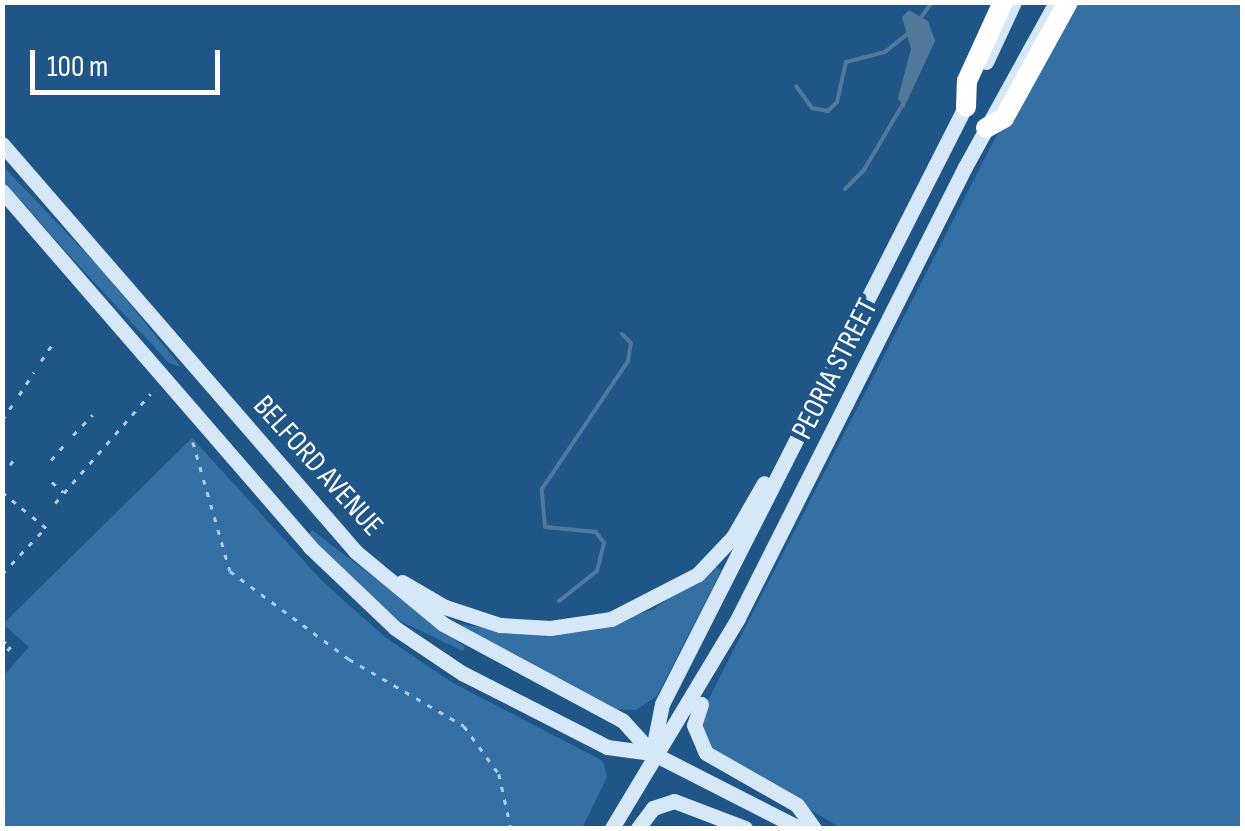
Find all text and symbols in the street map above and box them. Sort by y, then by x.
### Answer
scale bar [35,30,225,92]
text: 100 m [47,49,108,85]
street label: PEORIA STREET [784,293,886,445]
street label: BELFORD AVENUE [245,388,391,544]

